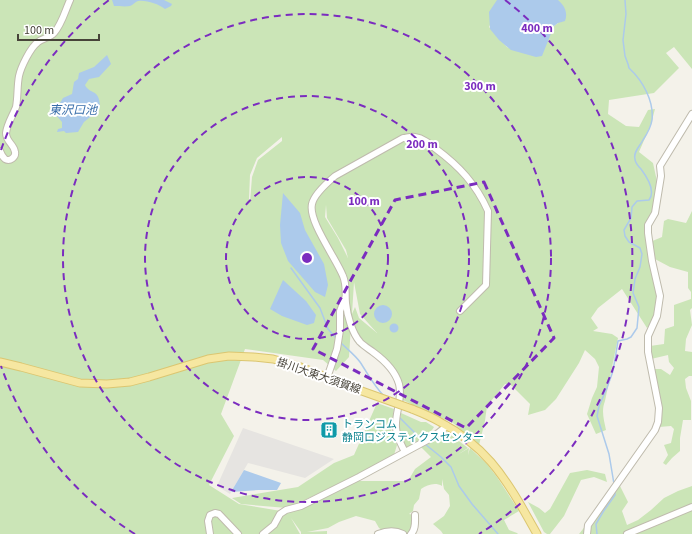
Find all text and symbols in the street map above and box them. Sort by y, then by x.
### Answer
scale bar [18,16,99,42]
text: 400 m [521,20,553,37]
text: 100 m [24,22,54,39]
text: 300 m [464,78,496,95]
water label: 東沢口池 [49,102,98,119]
text: 200 m [406,136,438,153]
text: 100 m [348,193,380,210]
centre of rings [300,251,314,265]
street label: 掛川大東大須賀線 [275,355,363,397]
place label: トランコム 静岡ロジスティクスセンター [342,417,484,445]
building icon: トランコム 静岡ロジスティクスセンター [319,420,339,440]

